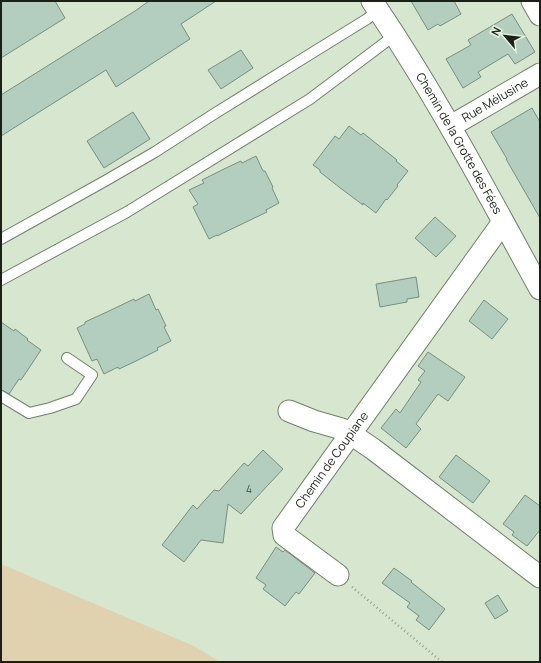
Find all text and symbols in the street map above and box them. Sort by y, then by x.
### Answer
north arrow [485,16,525,56]
text: N [487,24,504,38]
street label: Chemin de la Grotte des Fées [412,69,506,217]
street label: Rue Mélusine [458,74,531,126]
street label: Chemin de Coupiane [291,408,372,511]
house number: 4 [246,482,252,496]

